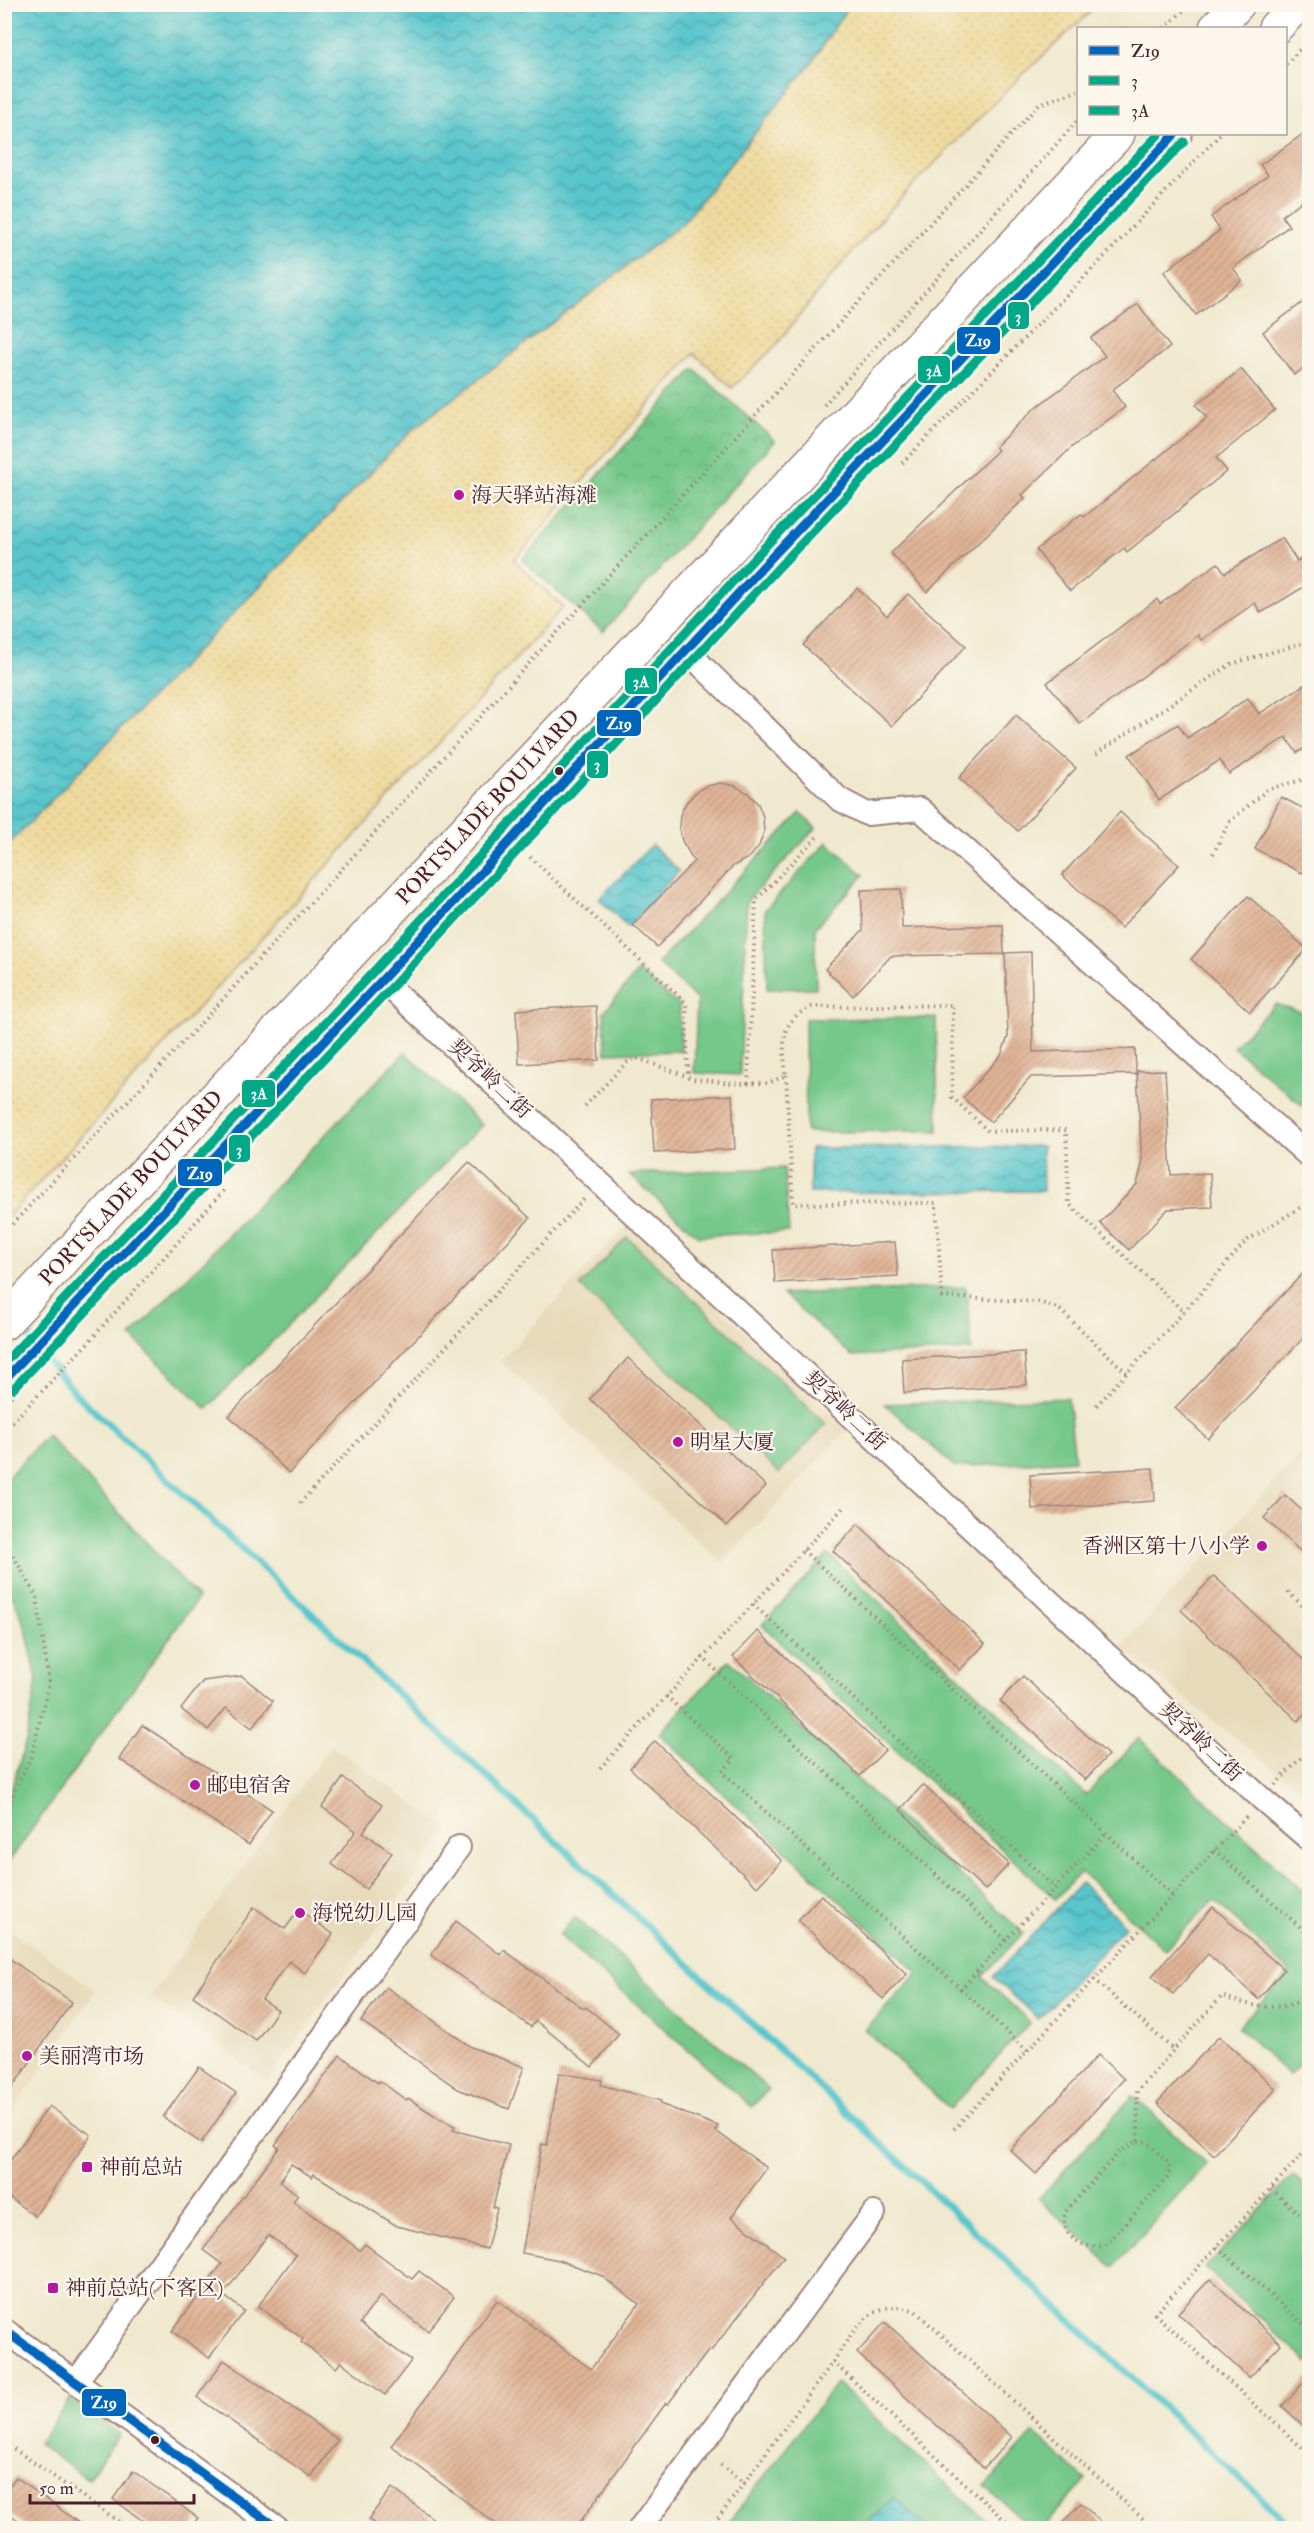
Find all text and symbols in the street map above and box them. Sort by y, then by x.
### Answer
legend [1077,27,1287,135]
text: Z19 [1131,40,1160,63]
text: 3 [1131,70,1138,93]
text: 3A [1131,100,1150,123]
line badge: 3 [1007,301,1030,330]
text: 3 [1015,307,1021,327]
line badge: Z19 [956,326,1001,355]
text: Z19 [965,331,991,351]
line badge: 3A [917,355,951,384]
text: 3A [926,361,943,381]
place label: 海天驿站海滩 [471,482,597,509]
marker: 海天驿站海滩 [452,488,466,502]
line badge: 3A [624,667,658,695]
text: 3A [633,672,650,692]
street label: PORTSLADE BOULVARD [390,704,586,910]
line badge: Z19 [596,709,642,737]
text: Z19 [606,714,632,734]
line badge: 3 [586,750,609,779]
text: 3 [594,755,600,775]
unlabelled marker [553,765,565,777]
street label: 契爷岭二街 [442,1033,538,1125]
line badge: 3A [241,1079,276,1108]
text: 3A [251,1084,268,1104]
street label: PORTSLADE BOULVARD [33,1085,229,1291]
line badge: 3 [228,1134,251,1163]
text: 3 [236,1140,242,1160]
line badge: Z19 [177,1158,223,1187]
text: Z19 [187,1164,213,1184]
street label: 契爷岭二街 [797,1365,893,1457]
place label: 明星大厦 [690,1429,774,1456]
marker: 明星大厦 [671,1435,685,1449]
place label: 香洲区第十八小学 [1082,1533,1250,1560]
marker: 香洲区第十八小学 [1255,1539,1269,1553]
street label: 契爷岭二街 [1153,1696,1249,1788]
place label: 邮电宿舍 [207,1772,291,1799]
marker: 邮电宿舍 [188,1778,202,1792]
place label: 海悦幼儿园 [312,1900,417,1927]
marker: 海悦幼儿园 [293,1906,307,1920]
place label: 美丽湾市场 [39,2043,144,2070]
marker: 美丽湾市场 [20,2049,34,2063]
place label: 神前总站 [99,2154,183,2181]
marker: 神前总站 [80,2160,94,2174]
place label: 神前总站(下客区) [65,2275,223,2302]
marker: 神前总站(下客区) [46,2281,60,2295]
line badge: Z19 [81,2388,127,2417]
text: Z19 [91,2393,117,2413]
unlabelled marker [149,2434,161,2446]
scale bar [30,2467,194,2505]
text: 50 m [39,2477,74,2500]

